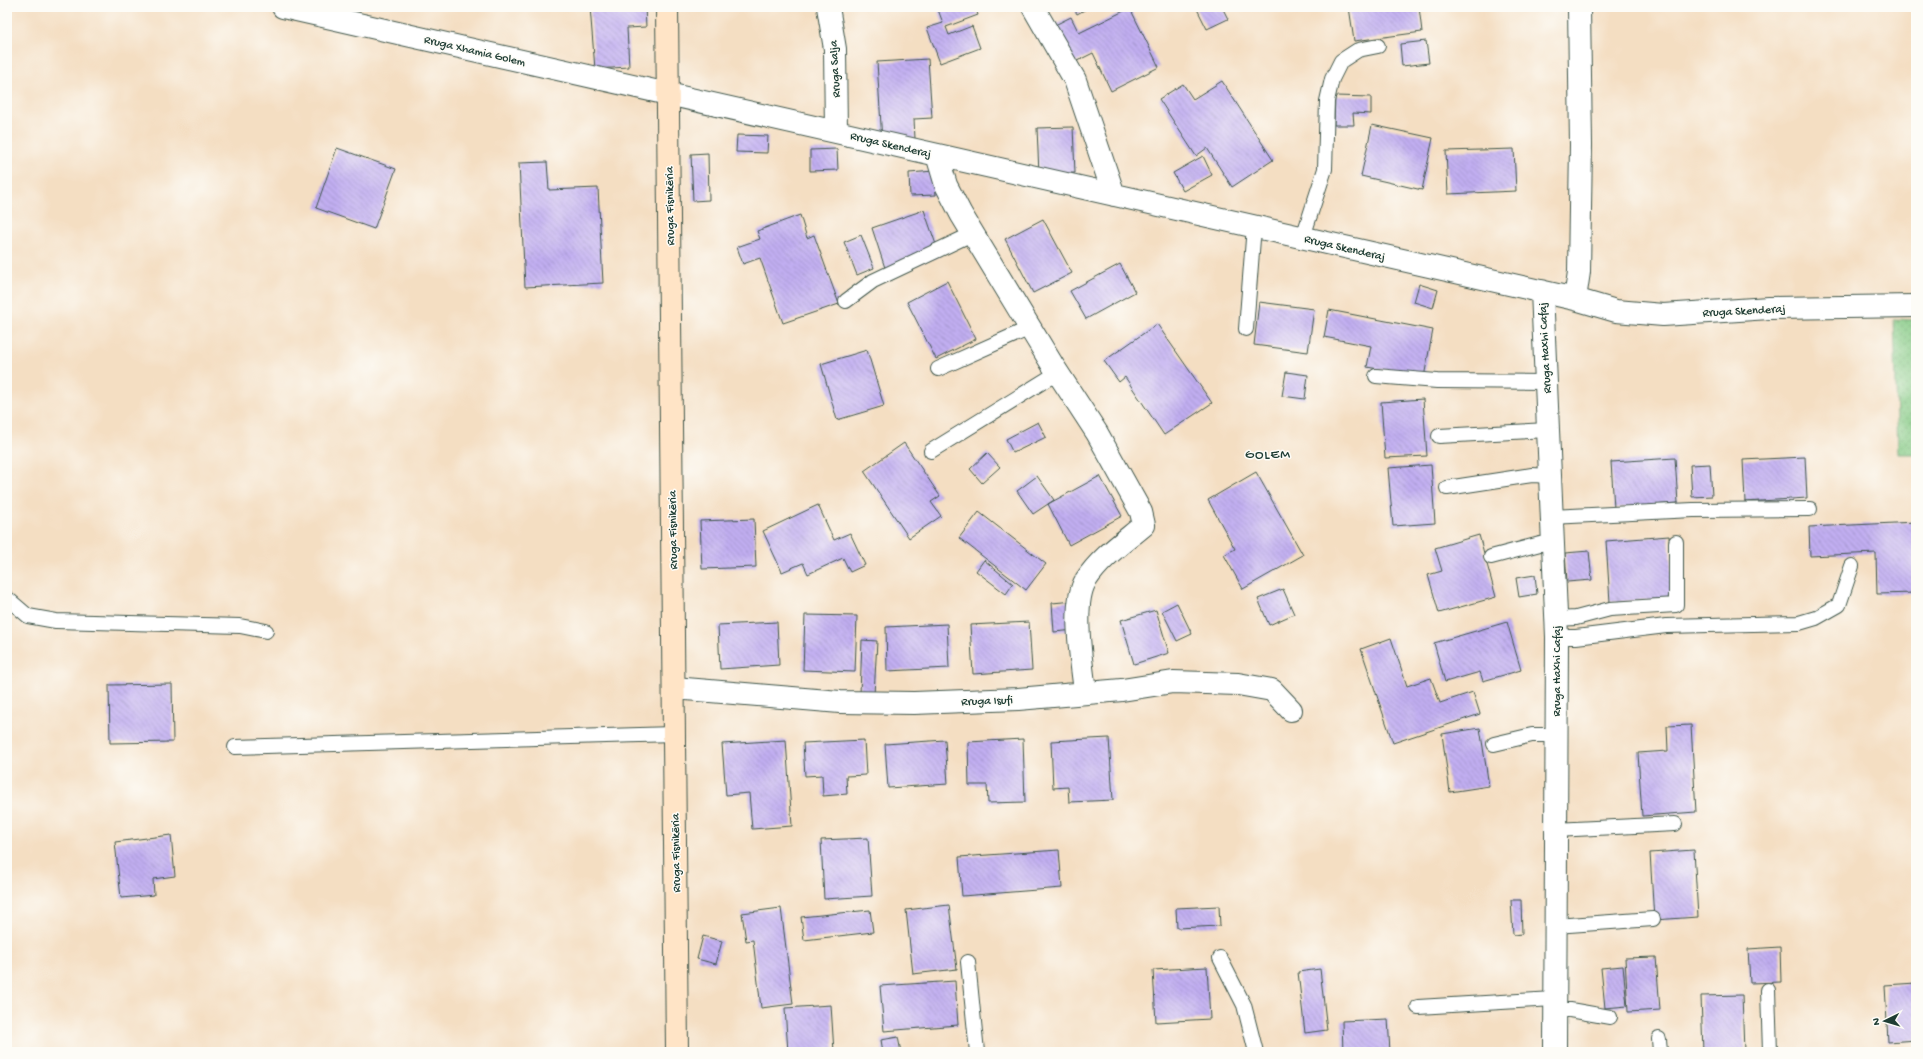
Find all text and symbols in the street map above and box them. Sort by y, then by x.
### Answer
street label: Rruga Xhamia Golem [422,33,527,71]
street label: Rruga Salja [827,39,844,98]
street label: Rruga Skenderaj [849,130,933,162]
street label: Rruga Fisnikëria [663,166,679,246]
street label: Rruga Skenderaj [1303,233,1387,265]
street label: Rruga Haxhi Cafaj [1537,302,1555,394]
street label: Rruga Skenderaj [1702,303,1786,321]
district label: GOLEM [1245,447,1291,464]
street label: Rruga Fisnikëria [666,490,682,570]
street label: Rruga Haxhi Cafaj [1551,625,1565,717]
street label: Rruga Isufi [961,694,1013,710]
street label: Rruga Fisnikëria [669,813,685,893]
north arrow [1865,1001,1905,1041]
text: N [1871,1018,1883,1026]

